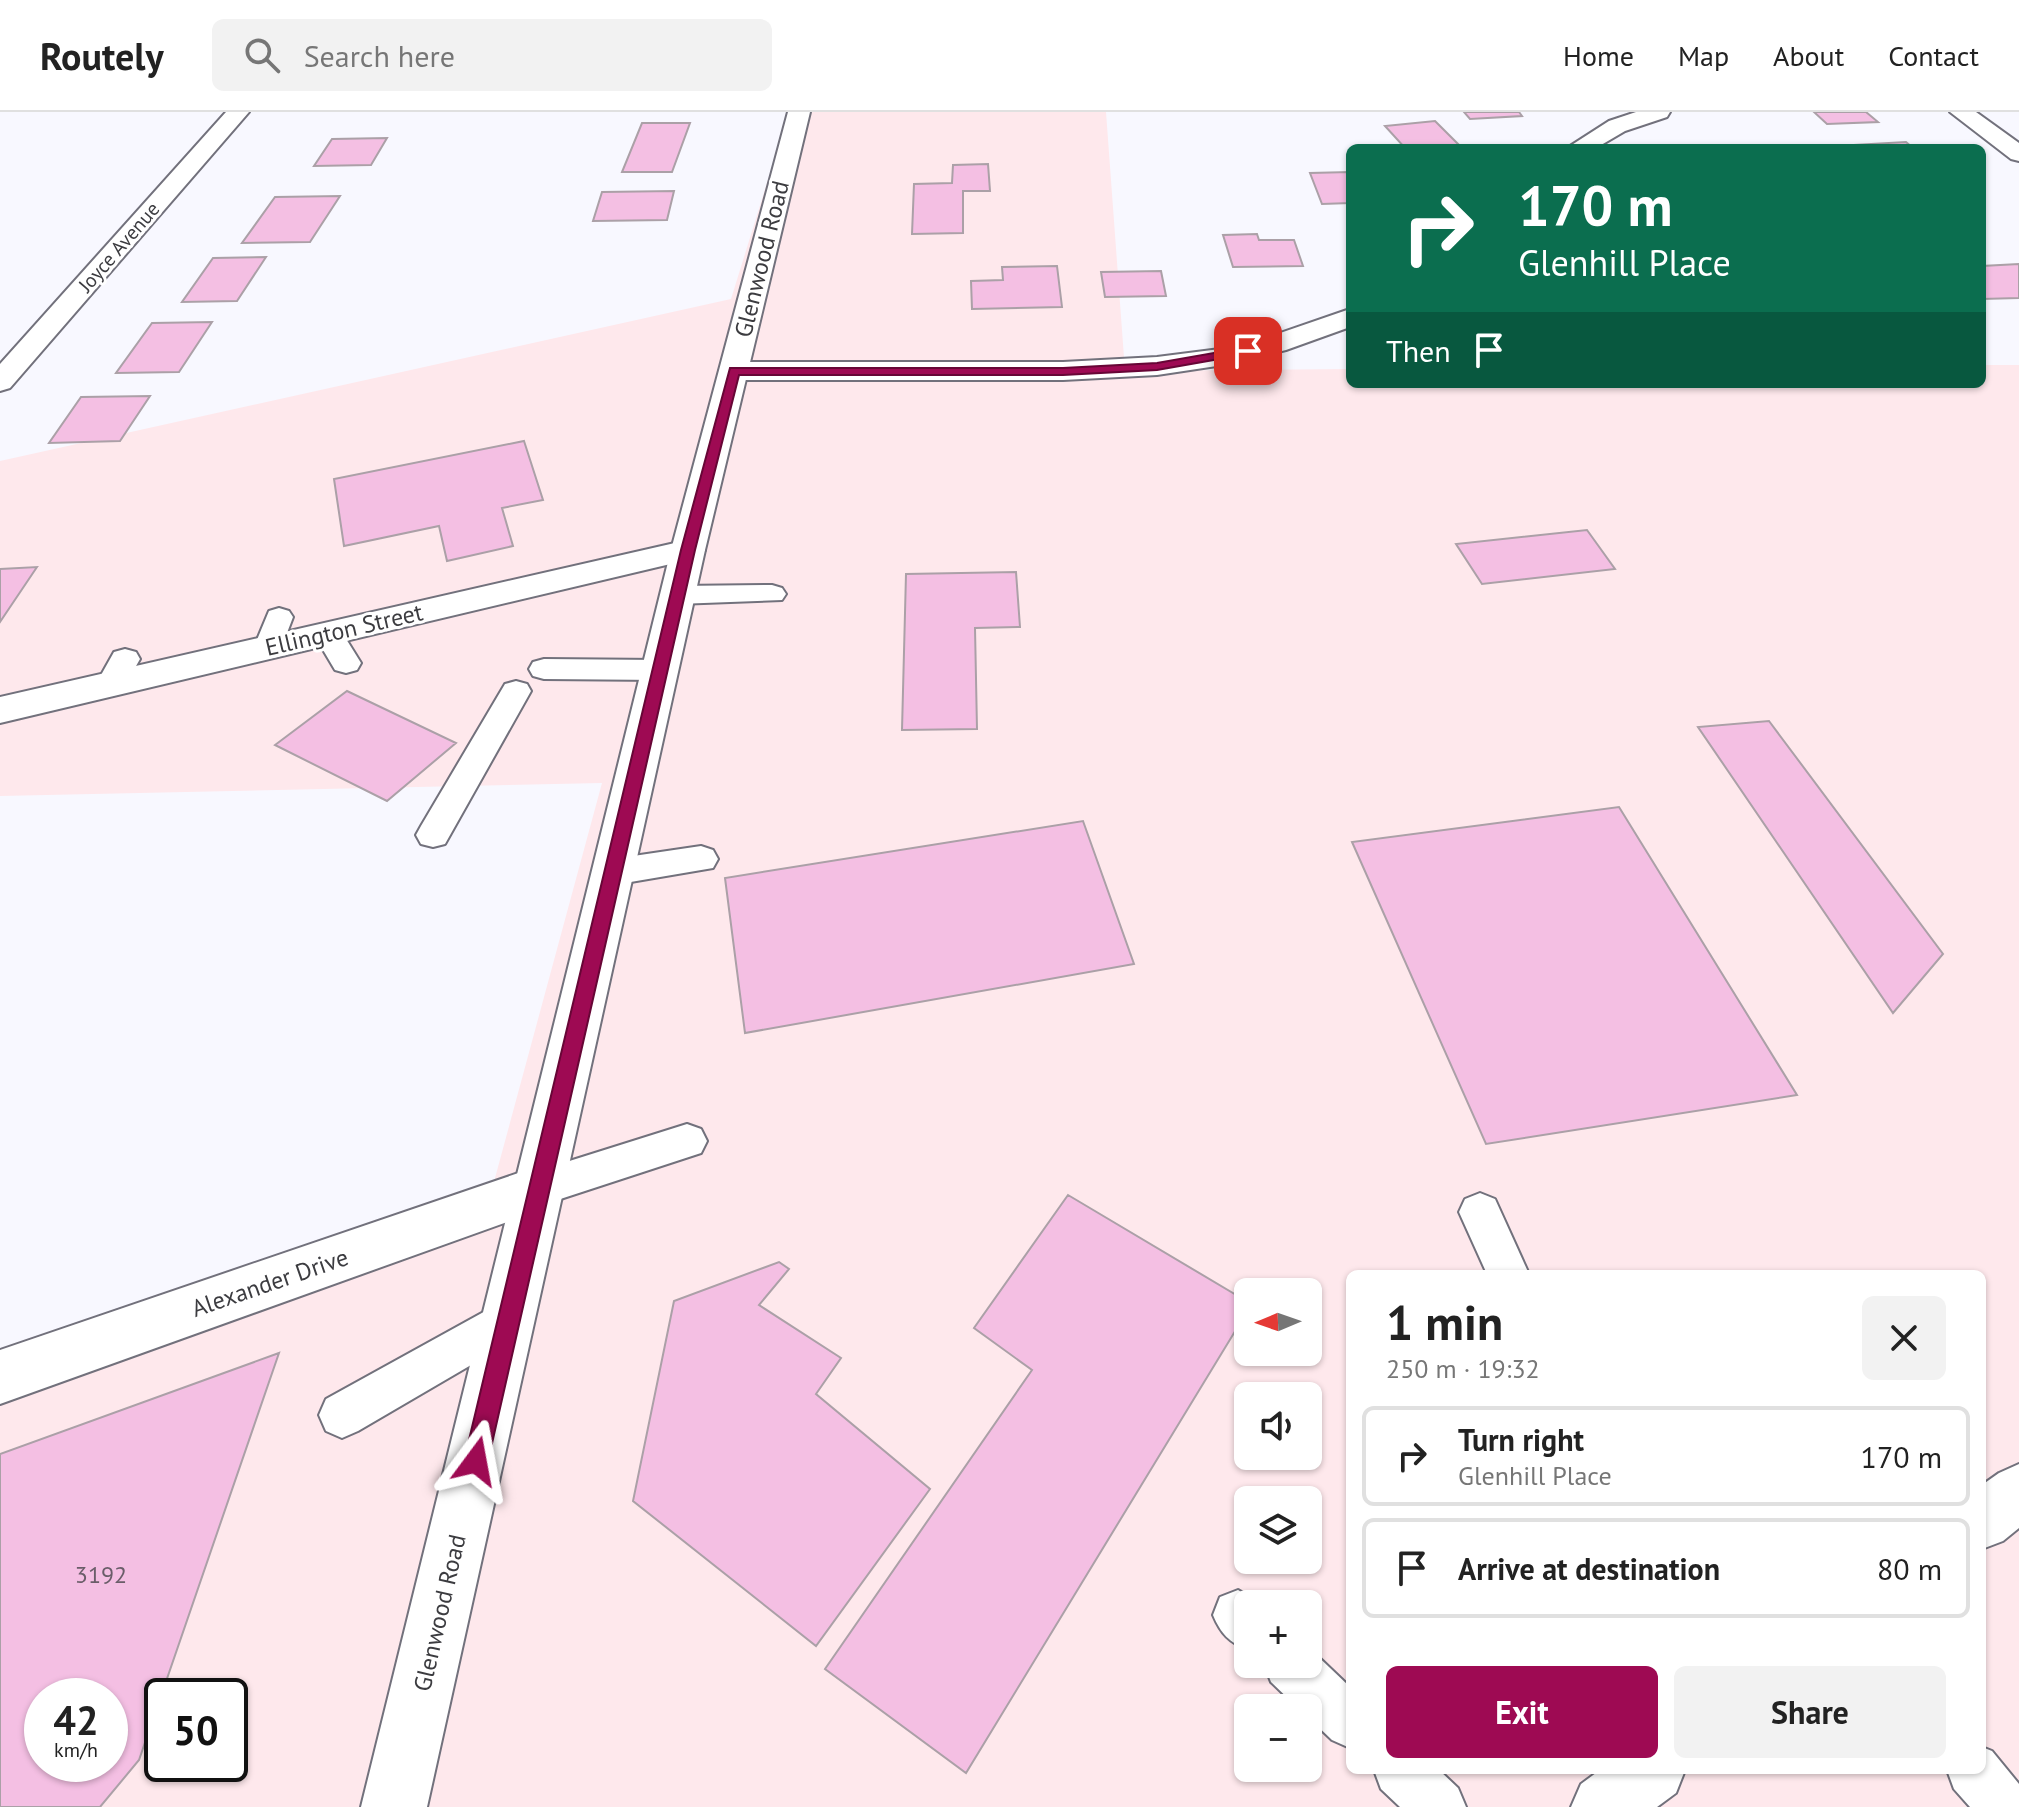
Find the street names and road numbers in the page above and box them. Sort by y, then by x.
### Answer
street label: Glenwood Road [727,177,796,340]
street label: Joyce Avenue [72,196,165,298]
street label: Ellington Street [262,596,426,663]
street label: Alexander Drive [187,1241,352,1324]
street label: Glenwood Road [406,1531,473,1694]

